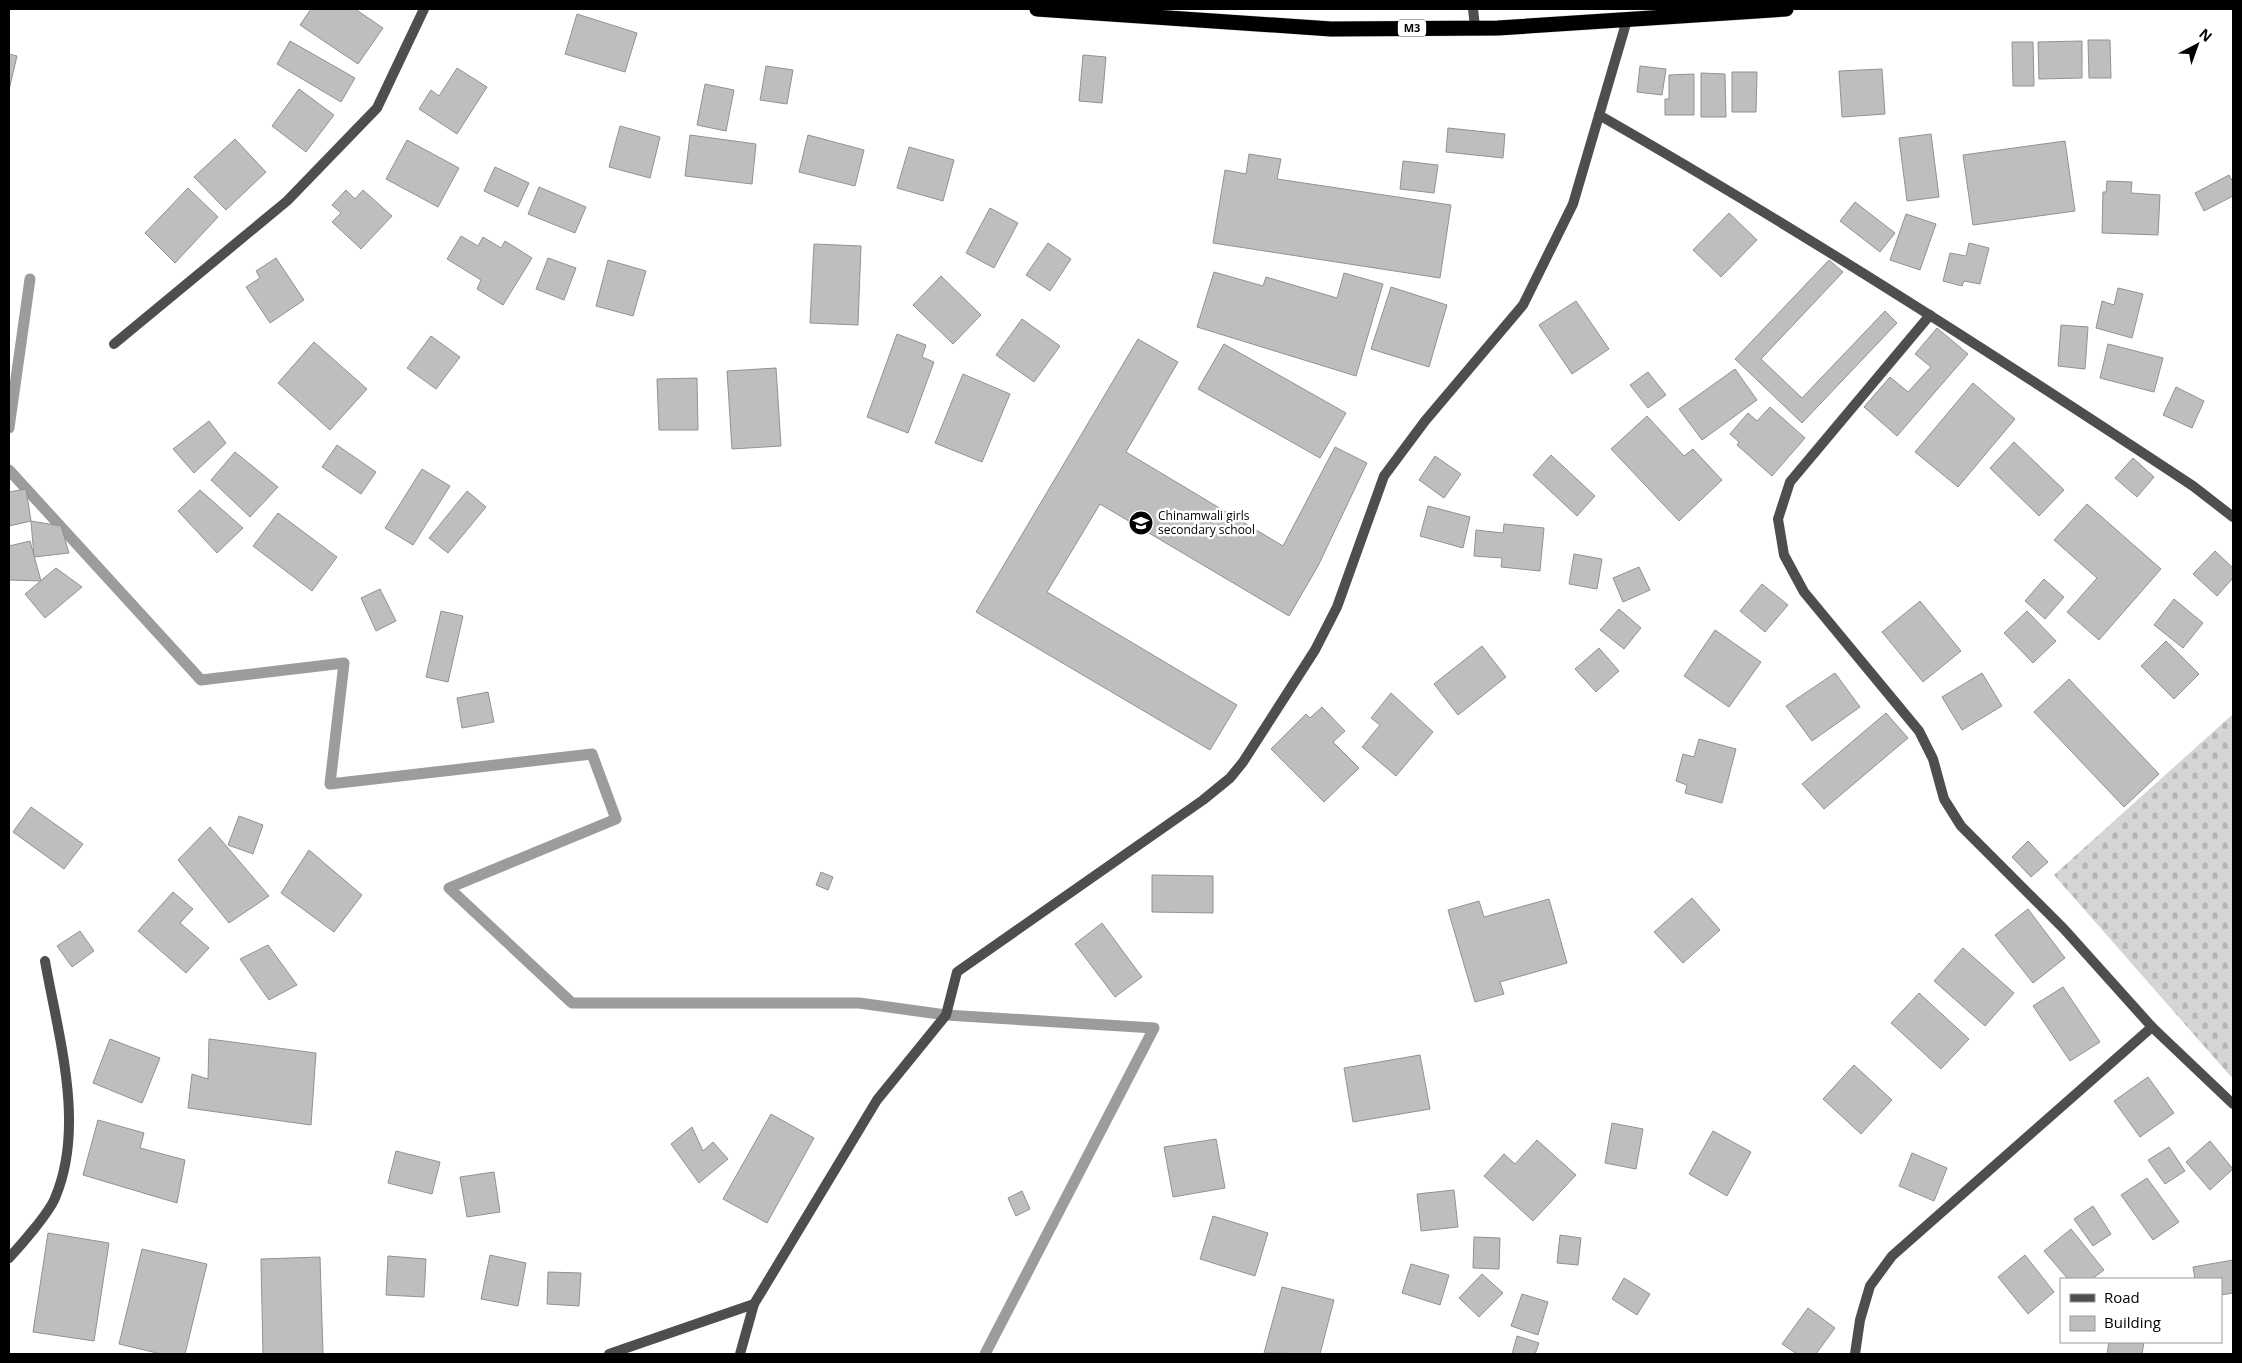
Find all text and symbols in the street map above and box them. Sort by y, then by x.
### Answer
road number: M3 [1398,19,1426,36]
north arrow [2172,20,2222,70]
text: N [2195,24,2216,46]
place label: Chinamwali girls secondary school [1158,507,1255,538]
school or university icon: Chinamwali girls secondary school [1128,510,1154,536]
legend [2060,1278,2222,1343]
text: Road [2104,1287,2140,1307]
text: Building [2104,1312,2161,1332]

